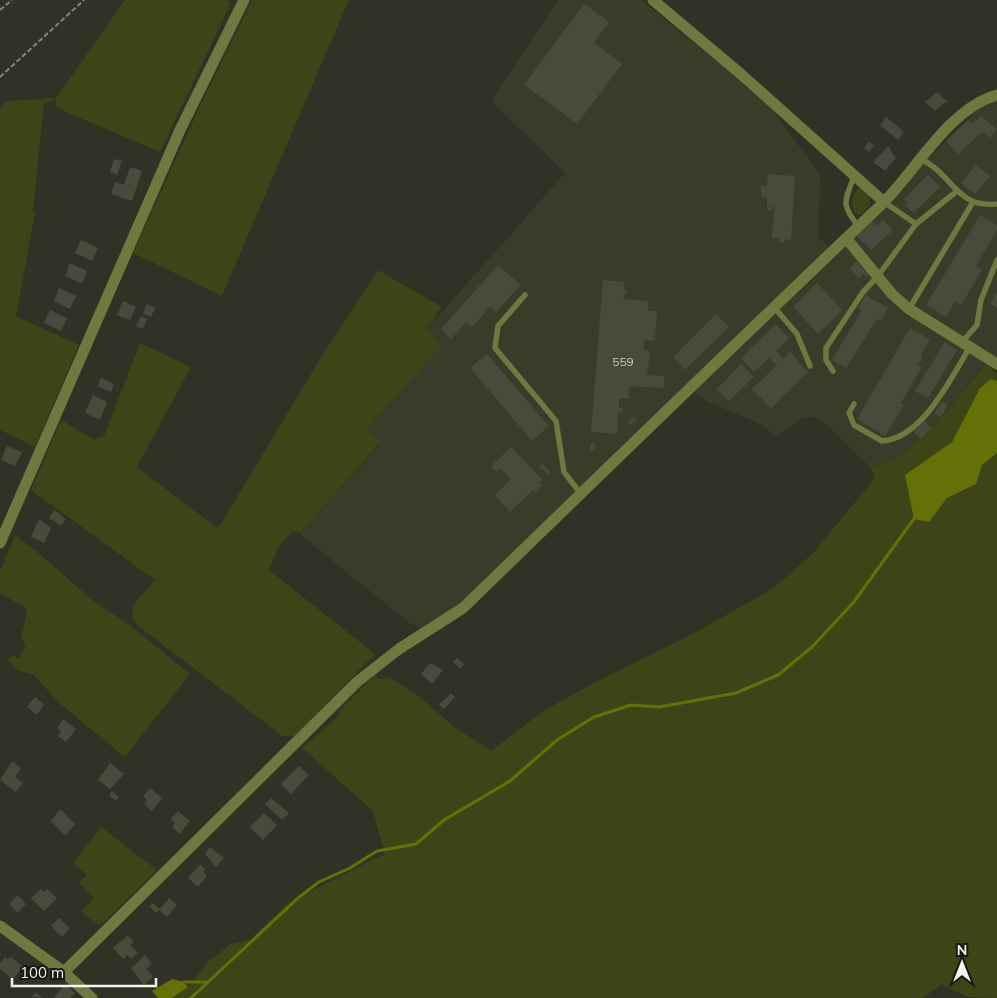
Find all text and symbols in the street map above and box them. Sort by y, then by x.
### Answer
house number: 559 [612,354,634,369]
north arrow [937,938,987,988]
text: N [957,941,967,959]
scale bar [12,956,156,988]
text: 100 m [20,963,64,982]

